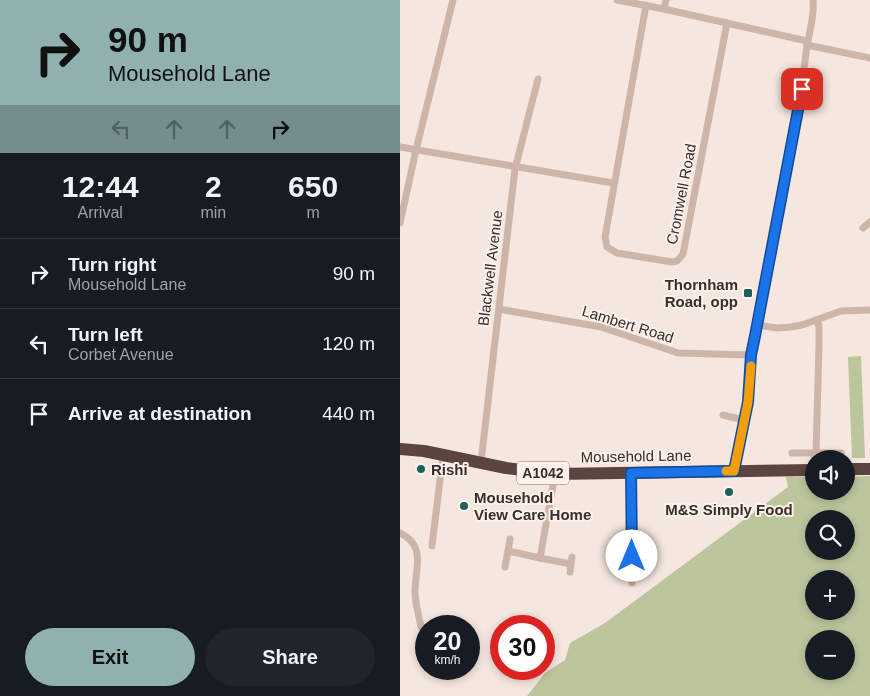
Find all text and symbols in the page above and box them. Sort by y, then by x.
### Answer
icon: right [25,20,90,85]
text: 90 m [108,20,188,59]
text: Mousehold Lane [108,61,271,86]
pin [781,68,823,110]
icon: arrive [788,75,816,103]
icon: left [107,115,135,143]
icon: ahead [160,115,188,143]
icon: ahead [213,115,241,143]
icon: right [266,115,294,143]
street label: Cromwell Road [663,142,699,246]
text: 12:44 [62,170,139,203]
text: 2 [205,170,222,203]
text: 650 [288,170,338,203]
text: Arrival [78,204,123,221]
text: min [200,204,226,221]
text: m [306,204,320,221]
street label: Blackwell Avenue [474,209,506,327]
text: Turn right [68,254,156,275]
icon: right [25,260,53,288]
text: 90 m [333,263,375,284]
text: Mousehold Lane [68,276,186,293]
place label: Thornham Road, opp [665,276,738,310]
marker: Thornham Road, opp [742,287,754,299]
street label: Lambert Road [580,302,676,346]
text: Turn left [68,324,143,345]
icon: left [25,330,53,358]
text: 120 m [322,333,375,354]
text: Corbet Avenue [68,346,174,363]
icon: arrive [25,400,53,428]
text: Arrive at destination [68,403,252,424]
text: 440 m [322,403,375,424]
street label: Mousehold Lane [580,447,692,465]
map controls [805,450,855,680]
button: sound [805,450,855,500]
place label: Rishi [431,461,468,478]
road number: A1042 [517,462,569,484]
marker: Rishi [415,463,427,475]
marker: M&S Simply Food [723,486,735,498]
place label: Mousehold View Care Home [474,489,591,523]
marker: Mousehold View Care Home [458,500,470,512]
place label: M&S Simply Food [665,501,793,518]
button: search [805,510,855,560]
position arrow [605,529,657,581]
button: + [805,570,855,620]
speed limit sign: 30 [490,615,555,680]
text: 20 [434,627,461,655]
button: Exit [25,628,195,686]
button: Share [205,628,375,686]
button: − [805,630,855,680]
text: km/h [434,653,461,667]

